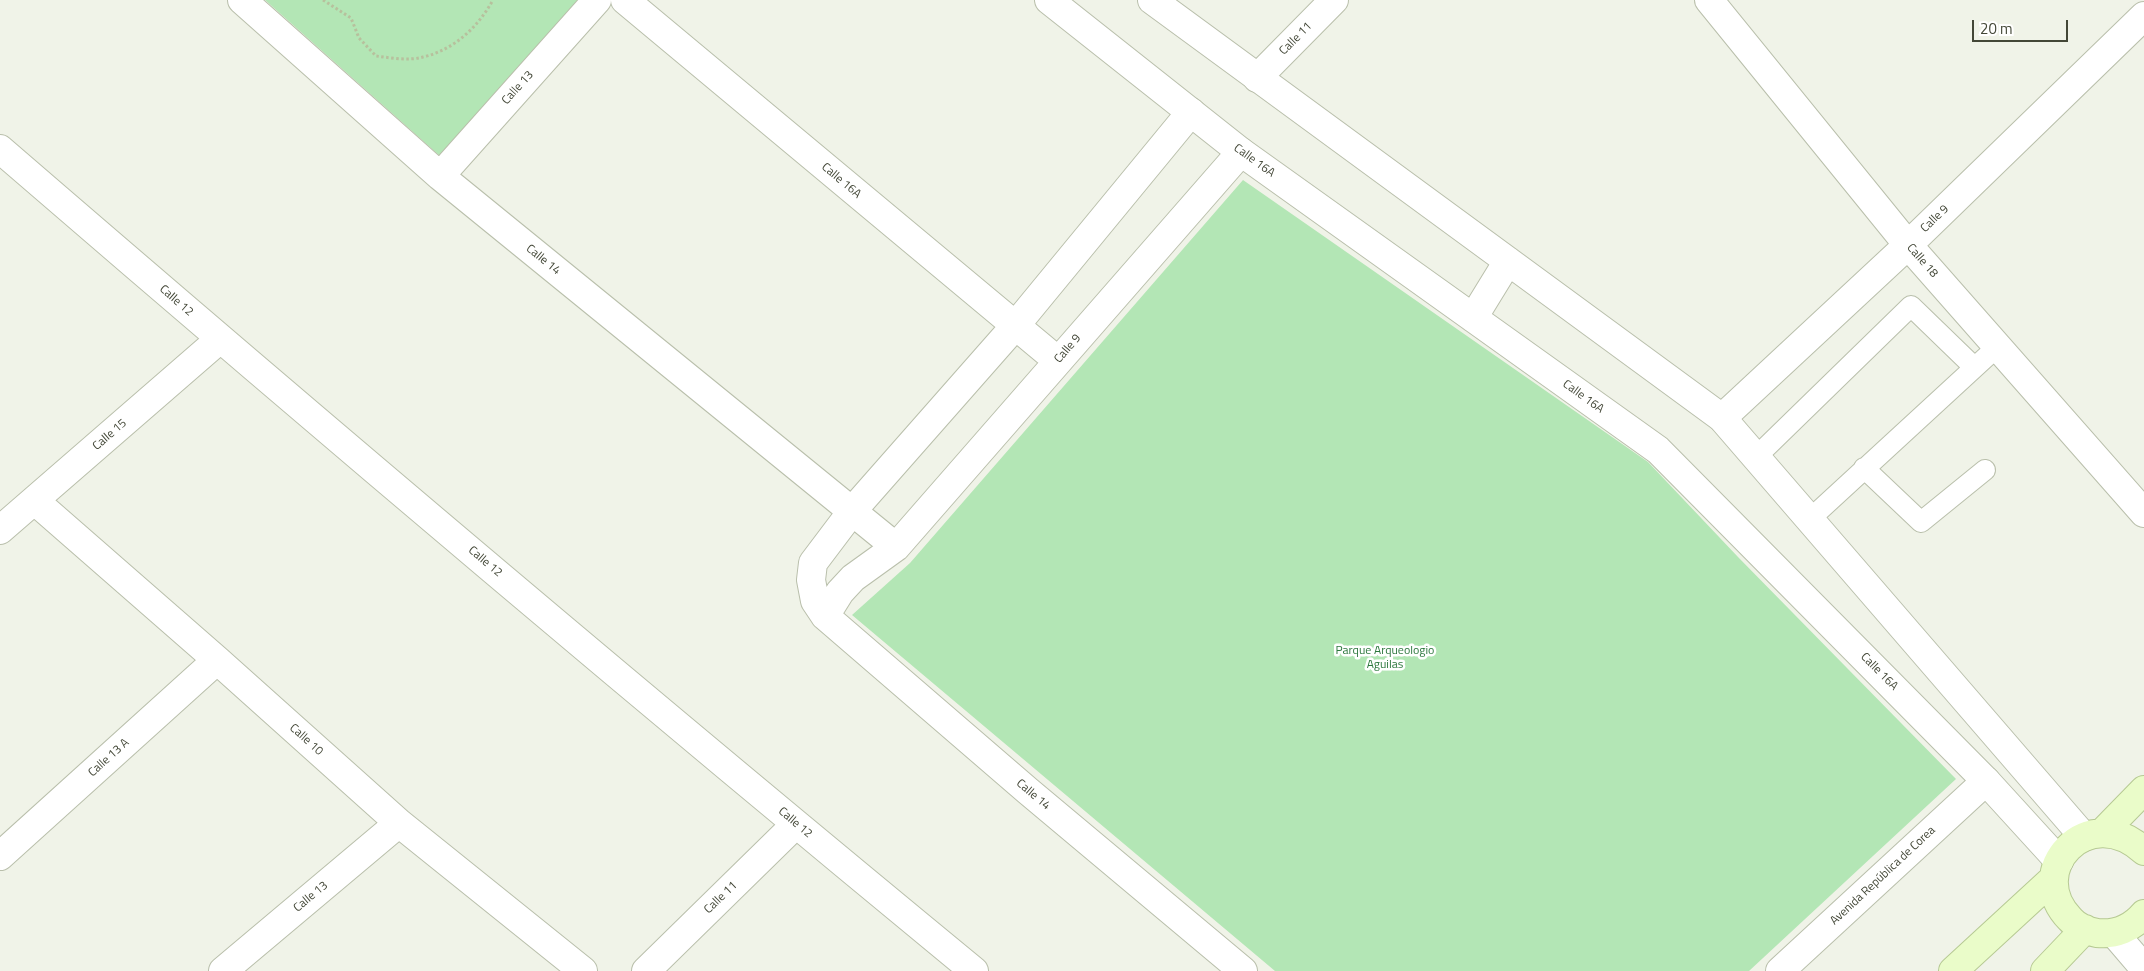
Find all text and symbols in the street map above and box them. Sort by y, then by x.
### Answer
scale bar [1974,10,2070,42]
text: 20 m [1980,17,2013,40]
street label: Calle 11 [1277,20,1315,58]
street label: Calle 13 [499,68,537,108]
street label: Calle 16A [1231,141,1277,181]
street label: Calle 16A [818,160,864,202]
street label: Calle 9 [1918,202,1952,236]
street label: Calle 18 [1903,241,1941,281]
street label: Calle 14 [523,242,563,278]
street label: Calle 12 [156,282,196,320]
street label: Calle 9 [1052,332,1084,366]
street label: Calle 16A [1560,377,1606,417]
street label: Calle 15 [90,416,130,454]
street label: Calle 12 [465,544,505,580]
park label: Parque Arqueologio Aguilas [1336,644,1434,672]
street label: Calle 16A [1857,650,1901,694]
street label: Calle 10 [286,721,326,759]
street label: Calle 13 A [86,736,132,780]
street label: Calle 14 [1013,777,1053,813]
street label: Calle 12 [775,805,815,841]
street label: Avenida República de Corea [1828,824,1938,928]
street label: Calle 13 [291,879,331,915]
street label: Calle 11 [702,879,740,917]

